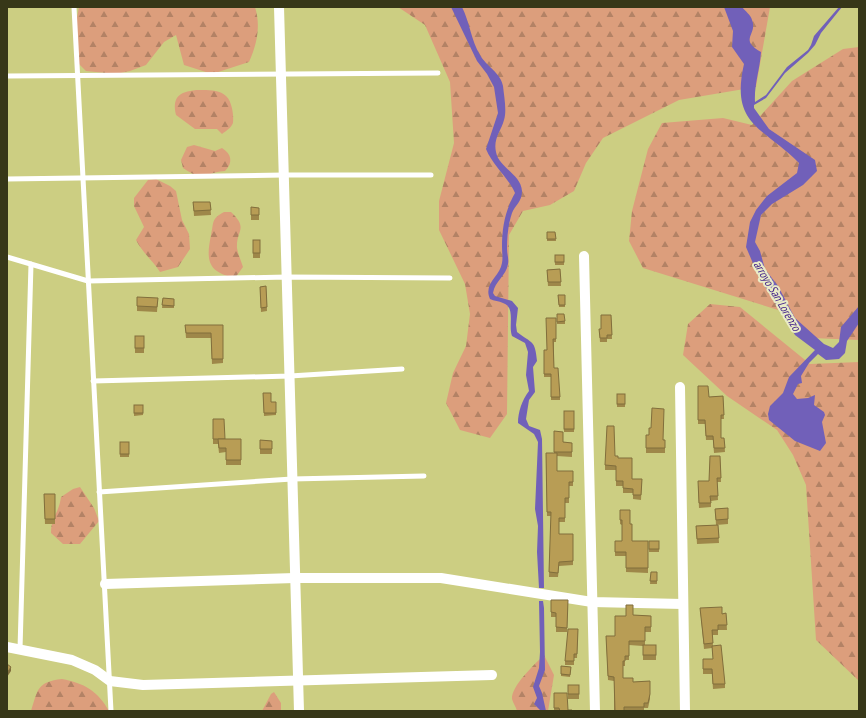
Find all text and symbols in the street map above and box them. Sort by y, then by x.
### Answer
water label: arroyo San Lorenzo [751,258,805,334]

